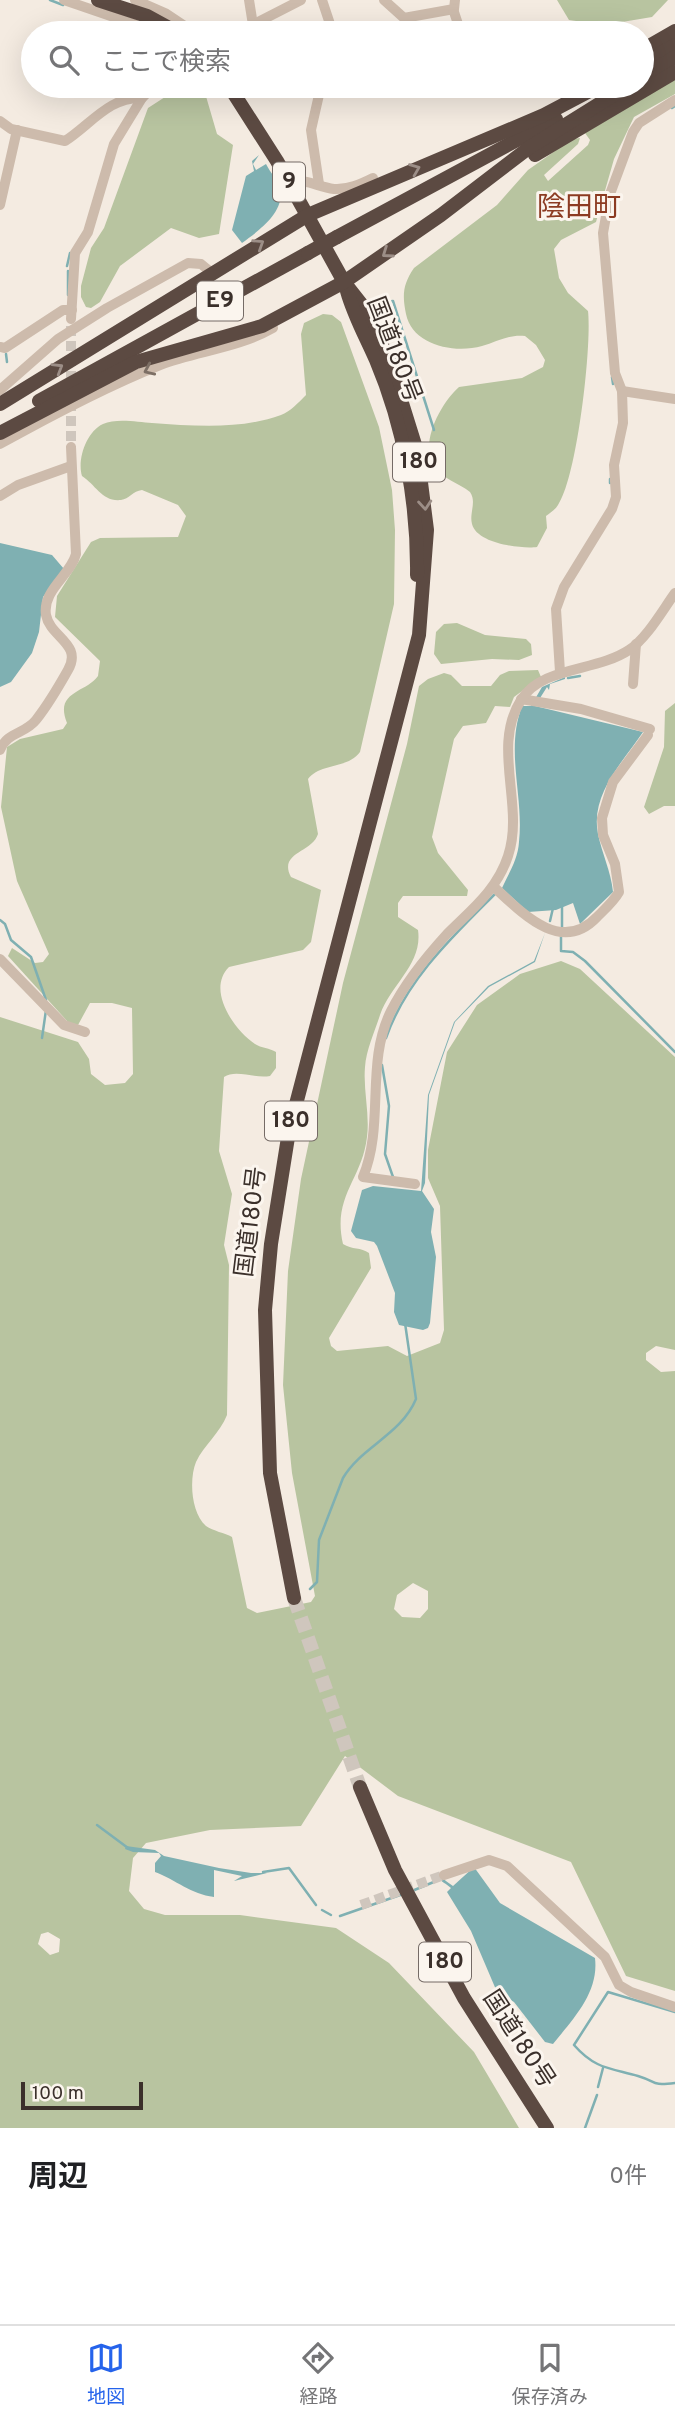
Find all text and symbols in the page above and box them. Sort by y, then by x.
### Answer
search box [21,21,654,98]
icon: search [45,41,83,79]
text: ここで検索 [101,47,231,80]
road number: 9 [273,162,305,202]
one-way arrow [409,164,421,178]
district label: 陰田町 [537,191,621,227]
one-way arrow [252,239,265,252]
one-way arrow [382,245,395,257]
road number: E9 [197,282,243,320]
street label: 国道180号 [359,293,427,407]
one-way arrow [144,362,157,376]
one-way arrow [50,363,63,376]
road number: 180 [393,442,445,482]
one-way arrow [417,499,432,510]
road number: 180 [265,1102,317,1140]
street label: 国道180号 [230,1165,274,1279]
road number: 180 [419,1942,471,1982]
street label: 国道180号 [475,1985,561,2095]
scale bar [21,2079,144,2111]
text: 100 m [32,2082,84,2106]
text: 周辺 [28,2160,88,2197]
text: 0件 [609,2163,647,2192]
tab: 地図 [87,2339,125,2410]
tab: 経路 [299,2339,338,2410]
tab: 保存済み [512,2339,588,2410]

